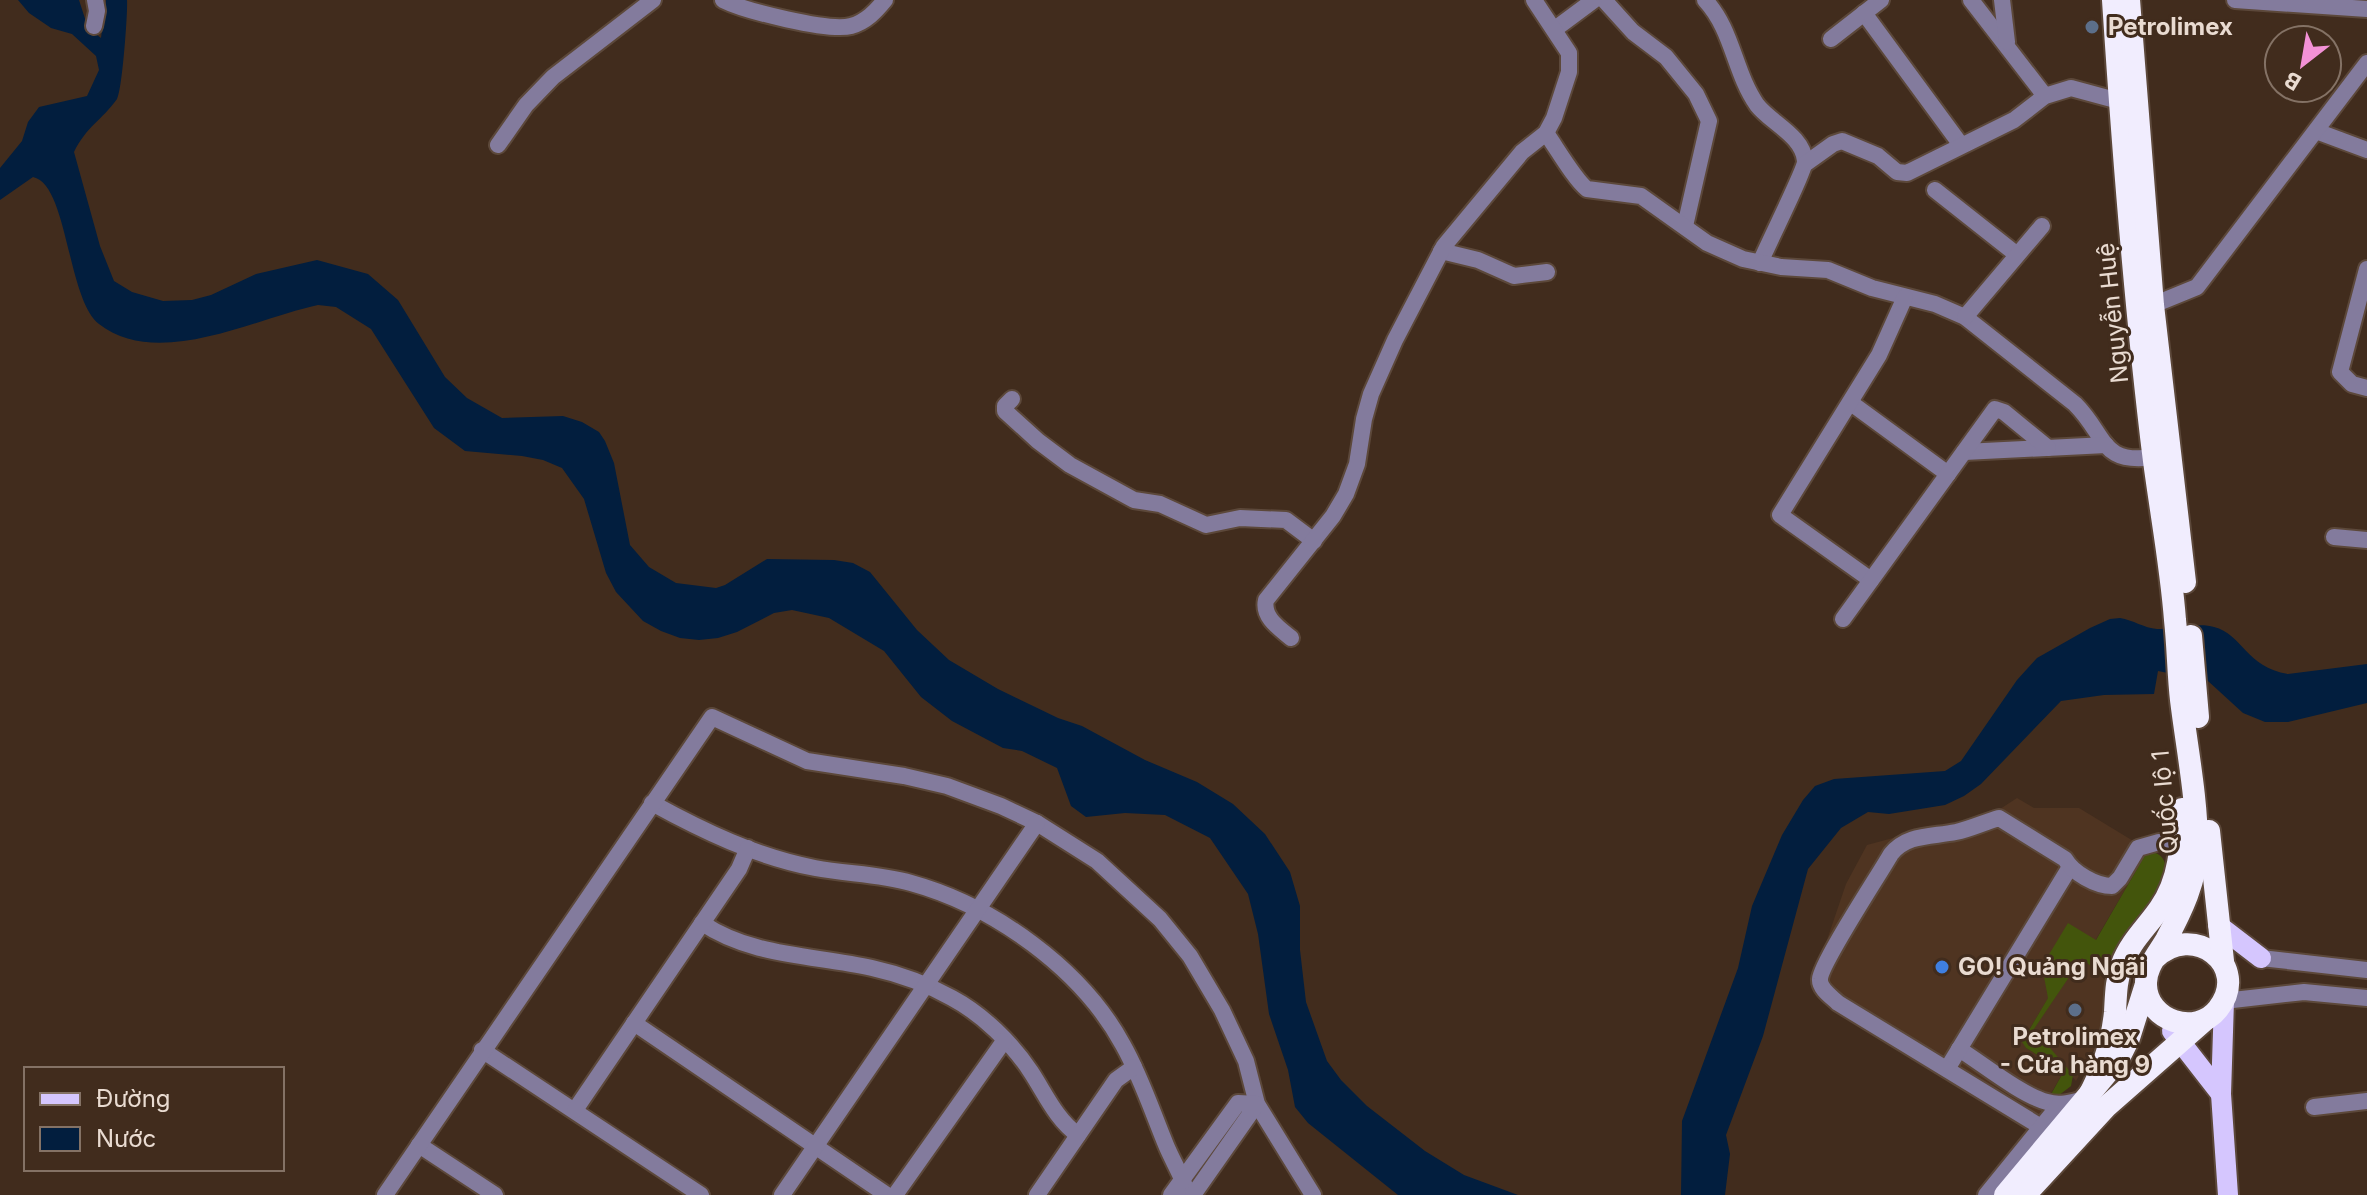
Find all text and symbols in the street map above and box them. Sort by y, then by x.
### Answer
place label: Petrolimex [2108,12,2233,41]
marker: Petrolimex [2083,18,2101,36]
north arrow [2263,24,2343,104]
text: B [2280,66,2306,96]
street label: Nguyễn Huệ [2091,241,2134,385]
street label: Quốc lộ 1 [2146,749,2183,855]
place label: GO! Quảng Ngãi [1958,952,2146,981]
marker: GO! Quảng Ngãi [1933,958,1951,976]
marker: Petrolimex - Cửa hàng 9 [2066,1001,2084,1019]
place label: Petrolimex - Cửa hàng 9 [2000,1022,2150,1079]
legend [24,1067,284,1171]
text: Đường [96,1084,171,1113]
text: Nước [96,1124,156,1153]

